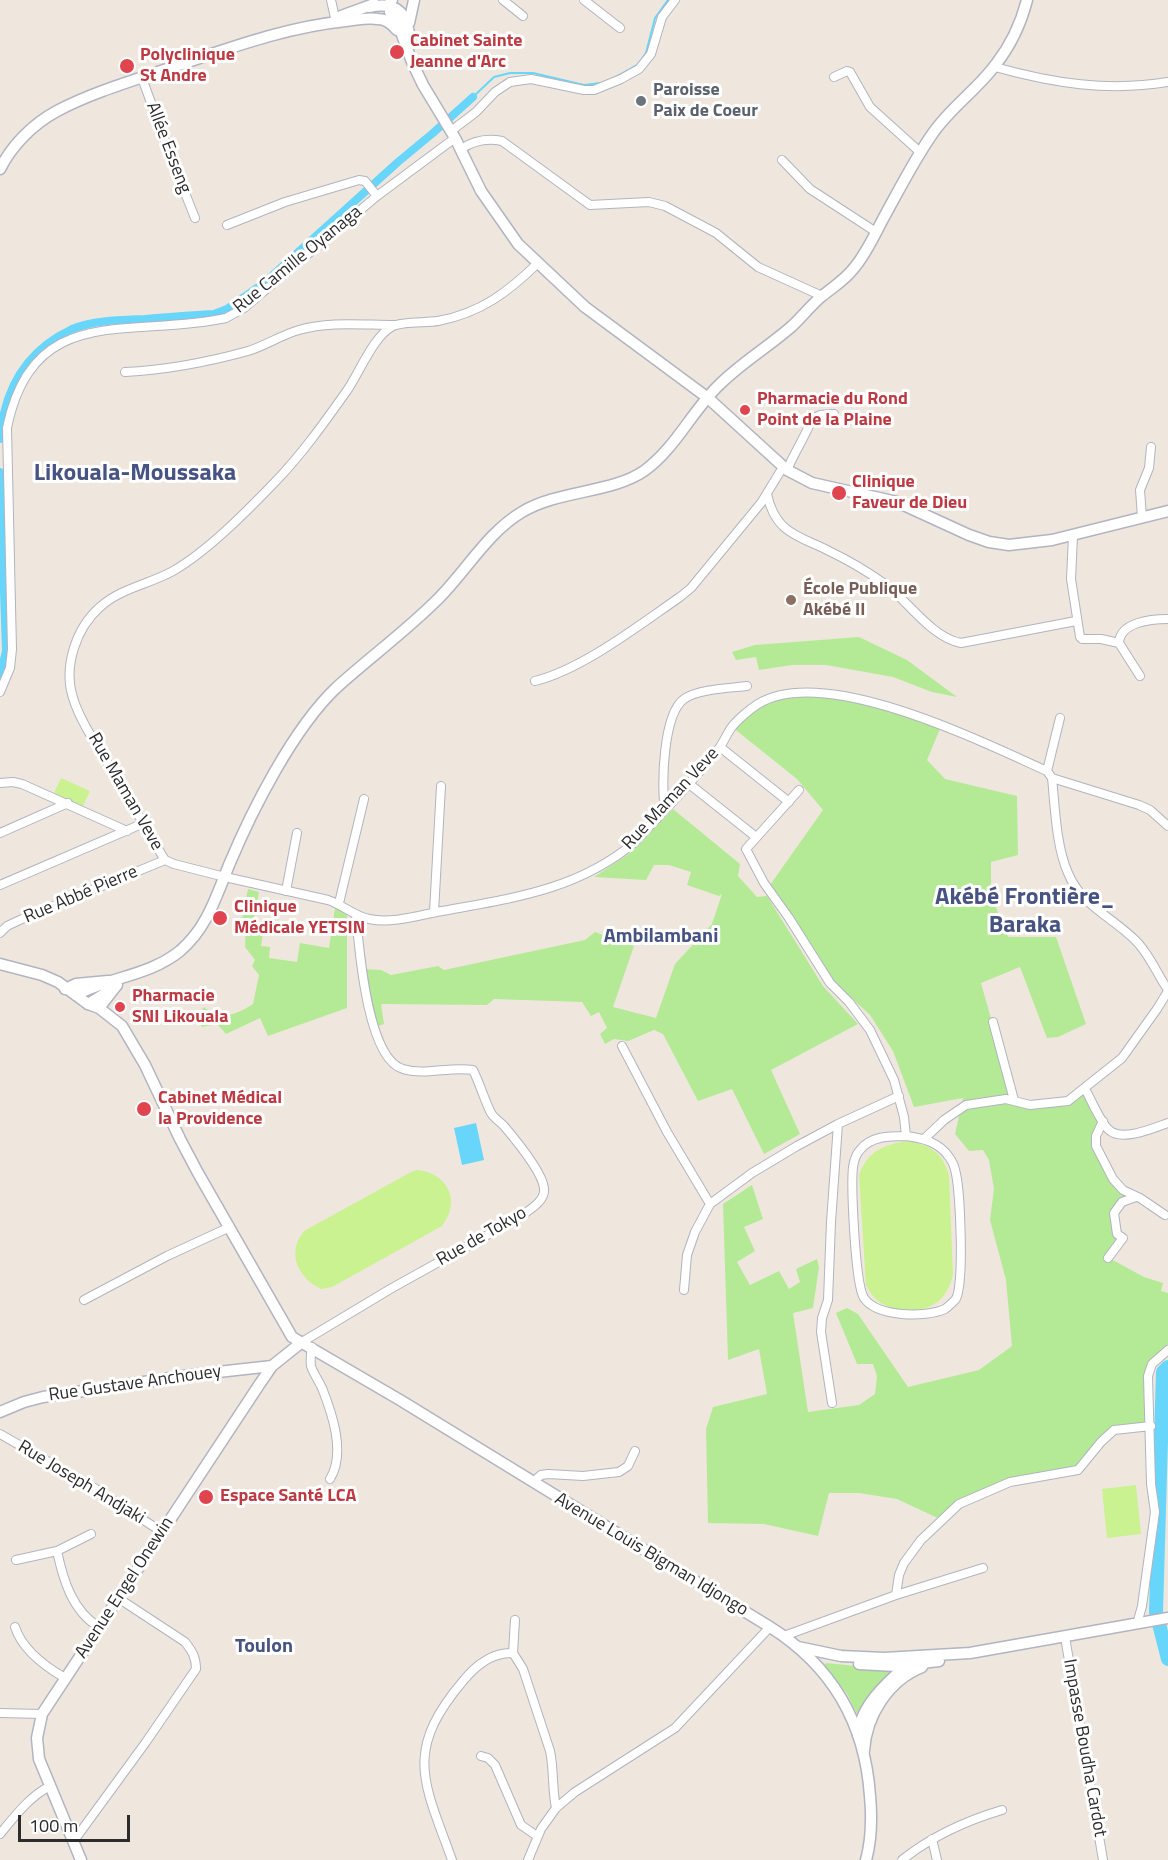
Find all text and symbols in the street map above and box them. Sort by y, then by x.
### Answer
place label: Cabinet Sainte Jeanne d'Arc [410,31,522,74]
marker: Cabinet Sainte Jeanne d'Arc [388,43,406,61]
place label: Polyclinique St Andre [140,45,235,88]
marker: Polyclinique St Andre [118,57,136,75]
place label: Paroisse Paix de Coeur [653,80,758,122]
marker: Paroisse Paix de Coeur [634,94,648,108]
street label: Allée Esseng [141,99,195,197]
street label: Rue Camille Oyanaga [229,202,367,318]
place label: Pharmacie du Rond Point de la Plaine [757,389,908,432]
marker: Pharmacie du Rond Point de la Plaine [738,403,752,417]
district label: Likouala-Moussaka [34,460,236,488]
place label: Clinique Faveur de Dieu [852,472,967,514]
marker: Clinique Faveur de Dieu [830,484,848,502]
place label: École Publique Akébé II [803,579,917,622]
marker: École Publique Akébé II [784,593,798,607]
street label: Rue Maman Veve [83,729,167,855]
street label: Rue Maman Veve [618,743,724,855]
street label: Rue Abbé Pierre [21,861,141,929]
district label: Akébé Frontière_ Baraka [935,884,1115,940]
place label: Clinique Médicale YETSIN [234,897,365,940]
marker: Clinique Médicale YETSIN [211,909,229,927]
district label: Ambilambani [604,925,718,949]
place label: Pharmacie SNI Likouala [132,986,228,1028]
marker: Pharmacie SNI Likouala [113,1000,127,1014]
place label: Cabinet Médical la Providence [158,1088,282,1130]
marker: Cabinet Médical la Providence [135,1100,153,1118]
street label: Rue de Tokyo [433,1203,531,1271]
street label: Rue Gustave Anchouey [47,1361,223,1407]
street label: Rue Joseph Andjaki [14,1437,148,1529]
place label: Espace Santé LCA [220,1486,356,1508]
marker: Espace Santé LCA [197,1488,215,1506]
street label: Avenue Louis Bigman Idjongo [550,1489,752,1621]
street label: Avenue Engel Onewin [71,1513,179,1663]
district label: Toulon [235,1635,293,1659]
street label: Impasse Boudha Cardot [1058,1657,1110,1839]
scale bar [21,1803,134,1841]
text: 100 m [29,1812,78,1839]

